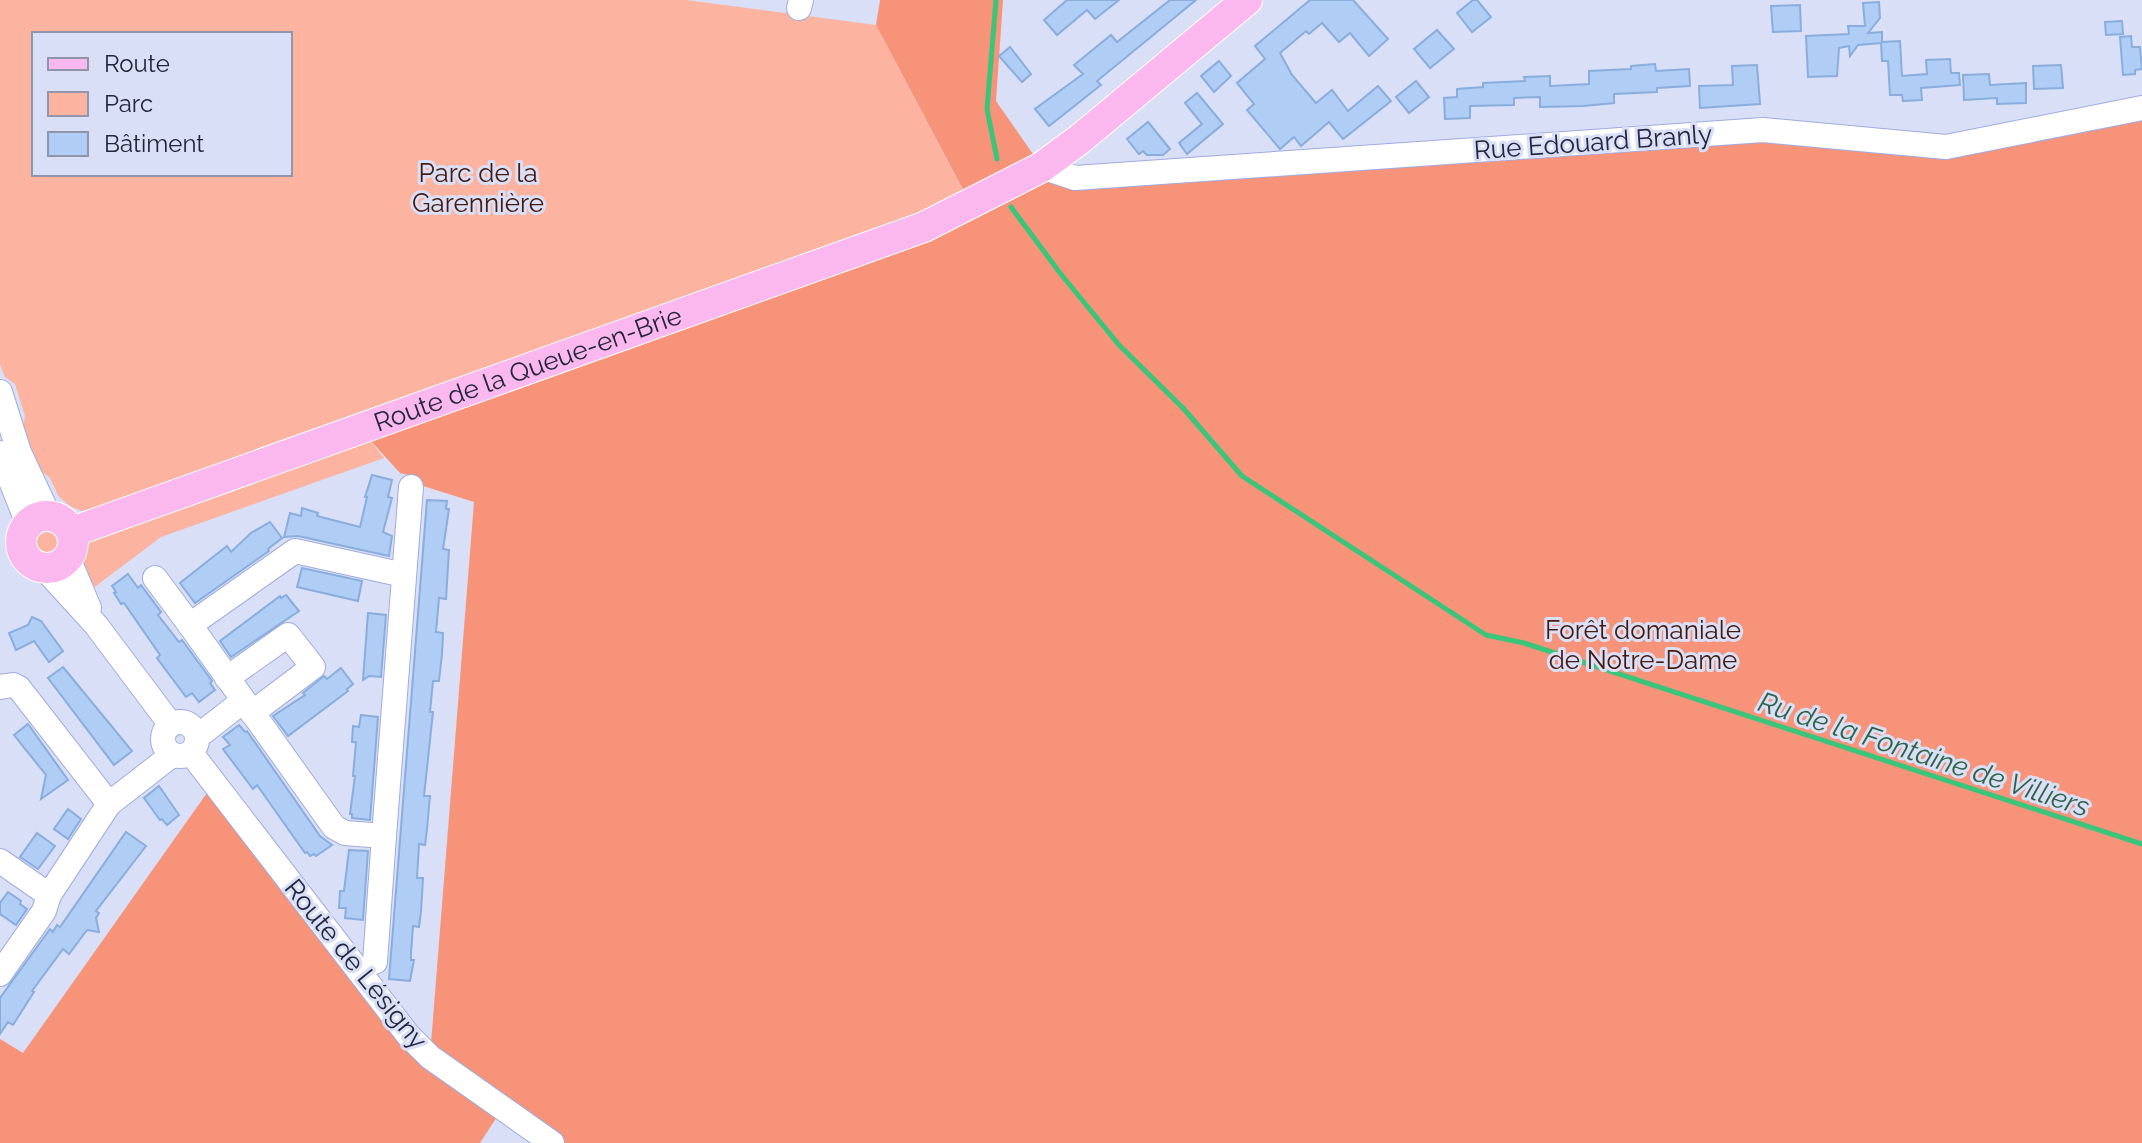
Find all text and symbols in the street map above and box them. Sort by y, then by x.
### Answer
legend [32,32,292,176]
text: Route [104,49,170,78]
text: Parc [104,89,153,118]
street label: Rue Edouard Branly [1473,119,1713,165]
text: Bâtiment [104,129,204,158]
park label: Parc de la Garennière [412,158,544,218]
street label: Route de la Queue-en-Brie [370,300,686,438]
park label: Forêt domaniale de Notre-Dame [1545,615,1741,675]
water label: Ru de la Fontaine de Villiers [1754,685,2093,824]
street label: Route de Lésigny [278,873,434,1055]

